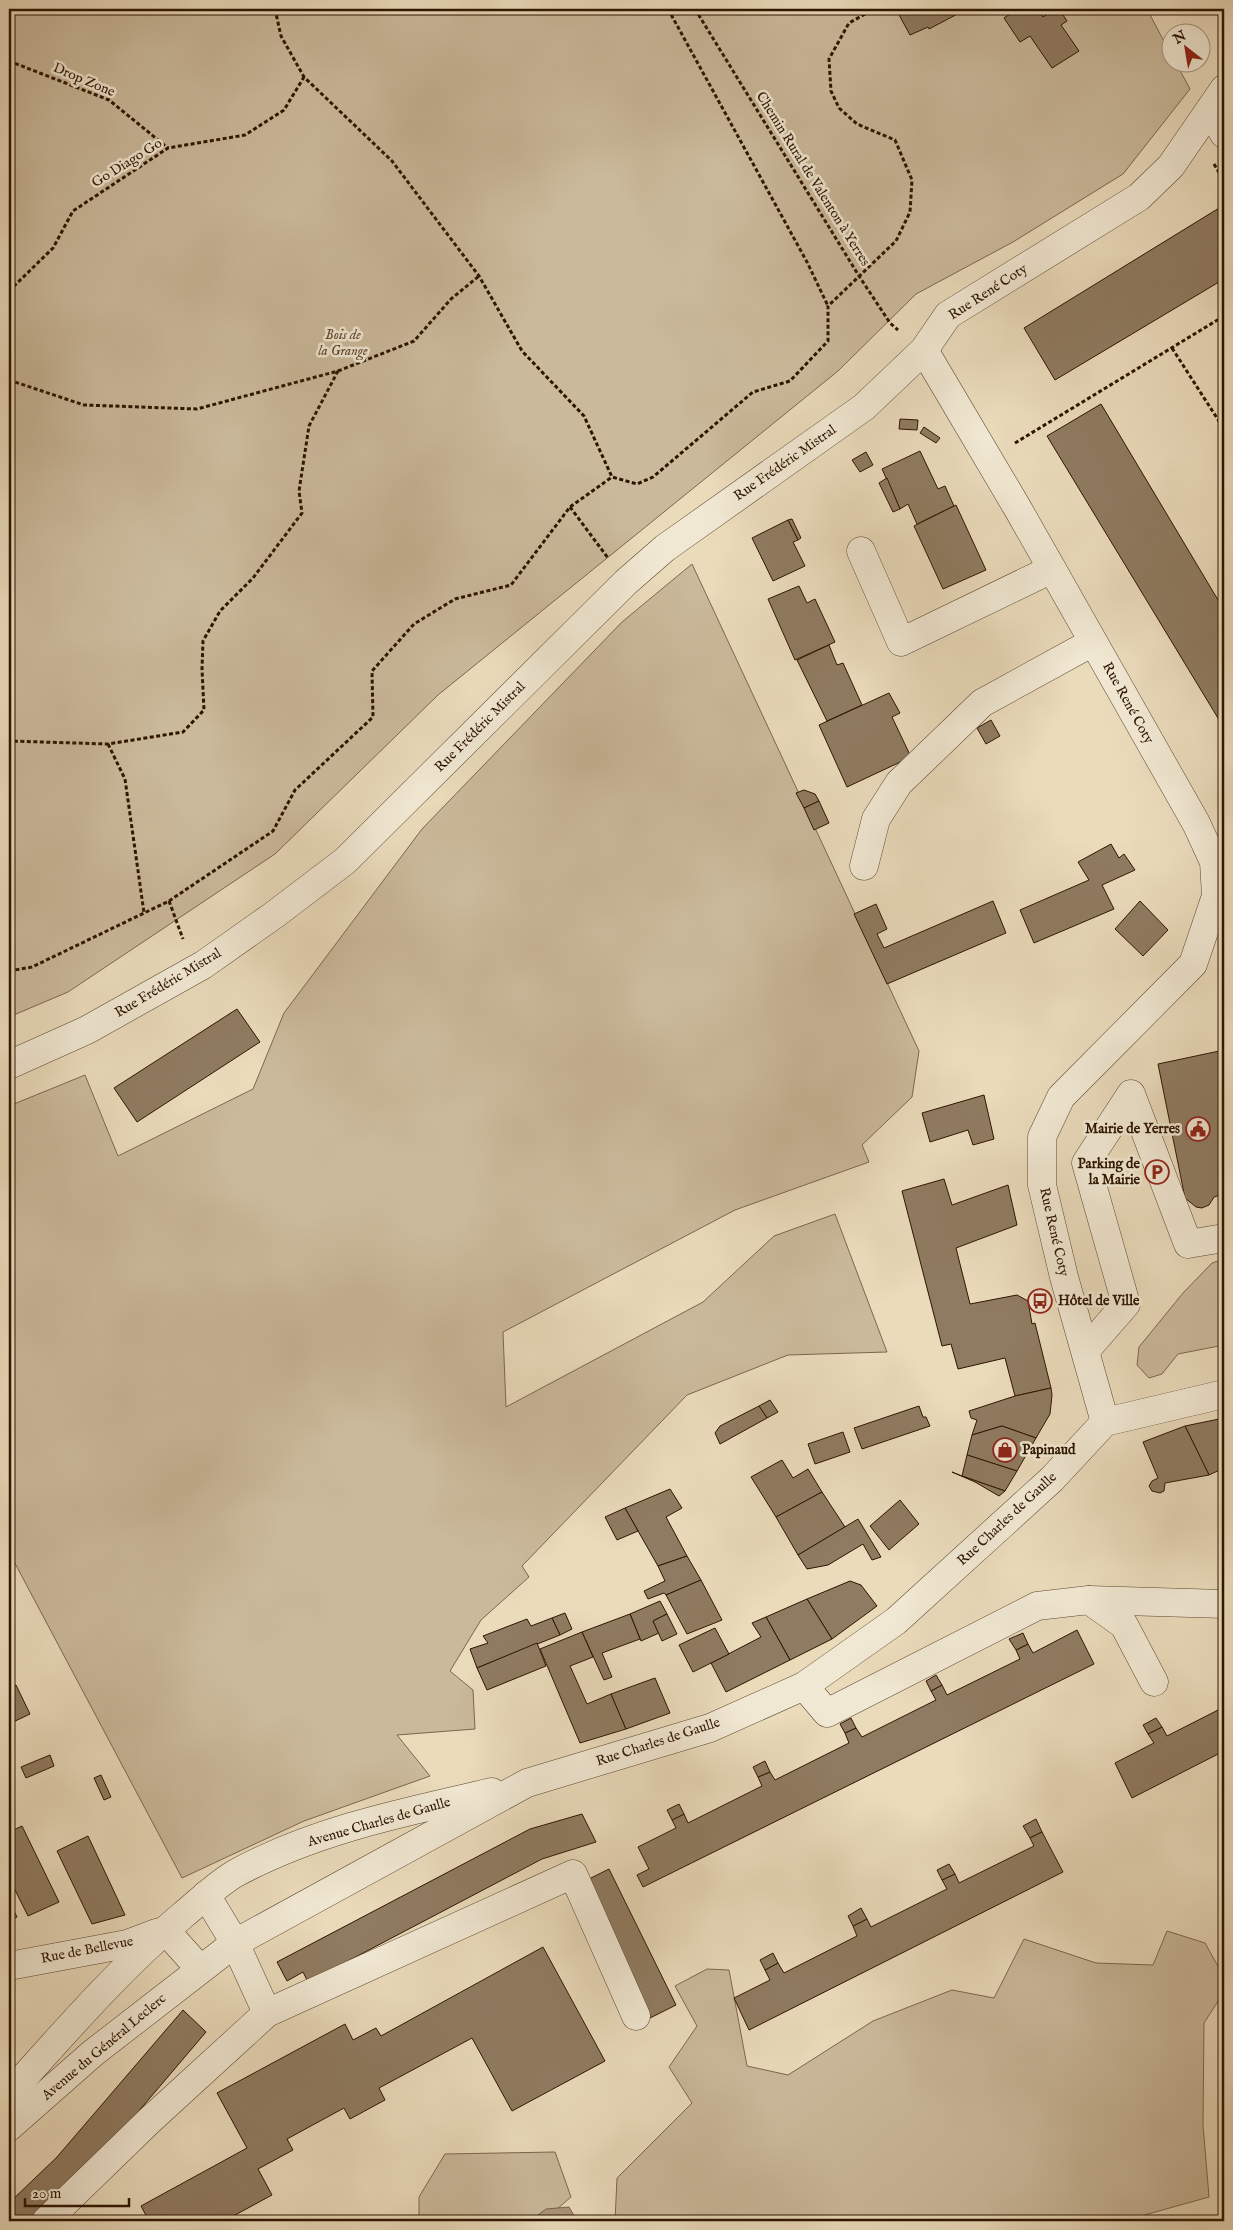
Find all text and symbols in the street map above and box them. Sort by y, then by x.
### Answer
north arrow [1160,22,1210,72]
text: N [1169,27,1190,49]
street label: Drop Zone [50,59,118,101]
street label: Chemin Rural de Valenton à Yerres [752,88,874,270]
street label: Go Diago Go [88,134,166,192]
street label: Rue René Coty [945,260,1031,324]
park label: Bois de la Grange [318,326,368,361]
street label: Rue Frédéric Mistral [730,421,840,505]
street label: Rue René Coty [1098,659,1158,747]
street label: Rue Frédéric Mistral [431,678,529,776]
street label: Rue Frédéric Mistral [111,944,225,1022]
public building icon: Mairie de Yerres [1185,1116,1211,1142]
place label: Mairie de Yerres [1085,1120,1180,1138]
place label: Parking de la Mairie [1078,1155,1141,1189]
parking icon: Parking de la Mairie [1144,1159,1170,1185]
street label: Rue René Coty [1035,1186,1073,1278]
bus stop icon: Hôtel de Ville [1027,1288,1053,1314]
place label: Hôtel de Ville [1058,1292,1140,1310]
shop icon: Papinaud [992,1437,1018,1463]
place label: Papinaud [1022,1441,1076,1459]
street label: Rue Charles de Gaulle [953,1468,1061,1570]
street label: Rue Charles de Gaulle [594,1713,723,1771]
street label: Avenue Charles de Gaulle [304,1793,453,1851]
street label: Rue de Bellevue [39,1932,135,1968]
street label: Avenue du Général Leclerc [37,1990,170,2105]
scale bar [25,2175,129,2207]
text: 20 m [32,2184,62,2203]

